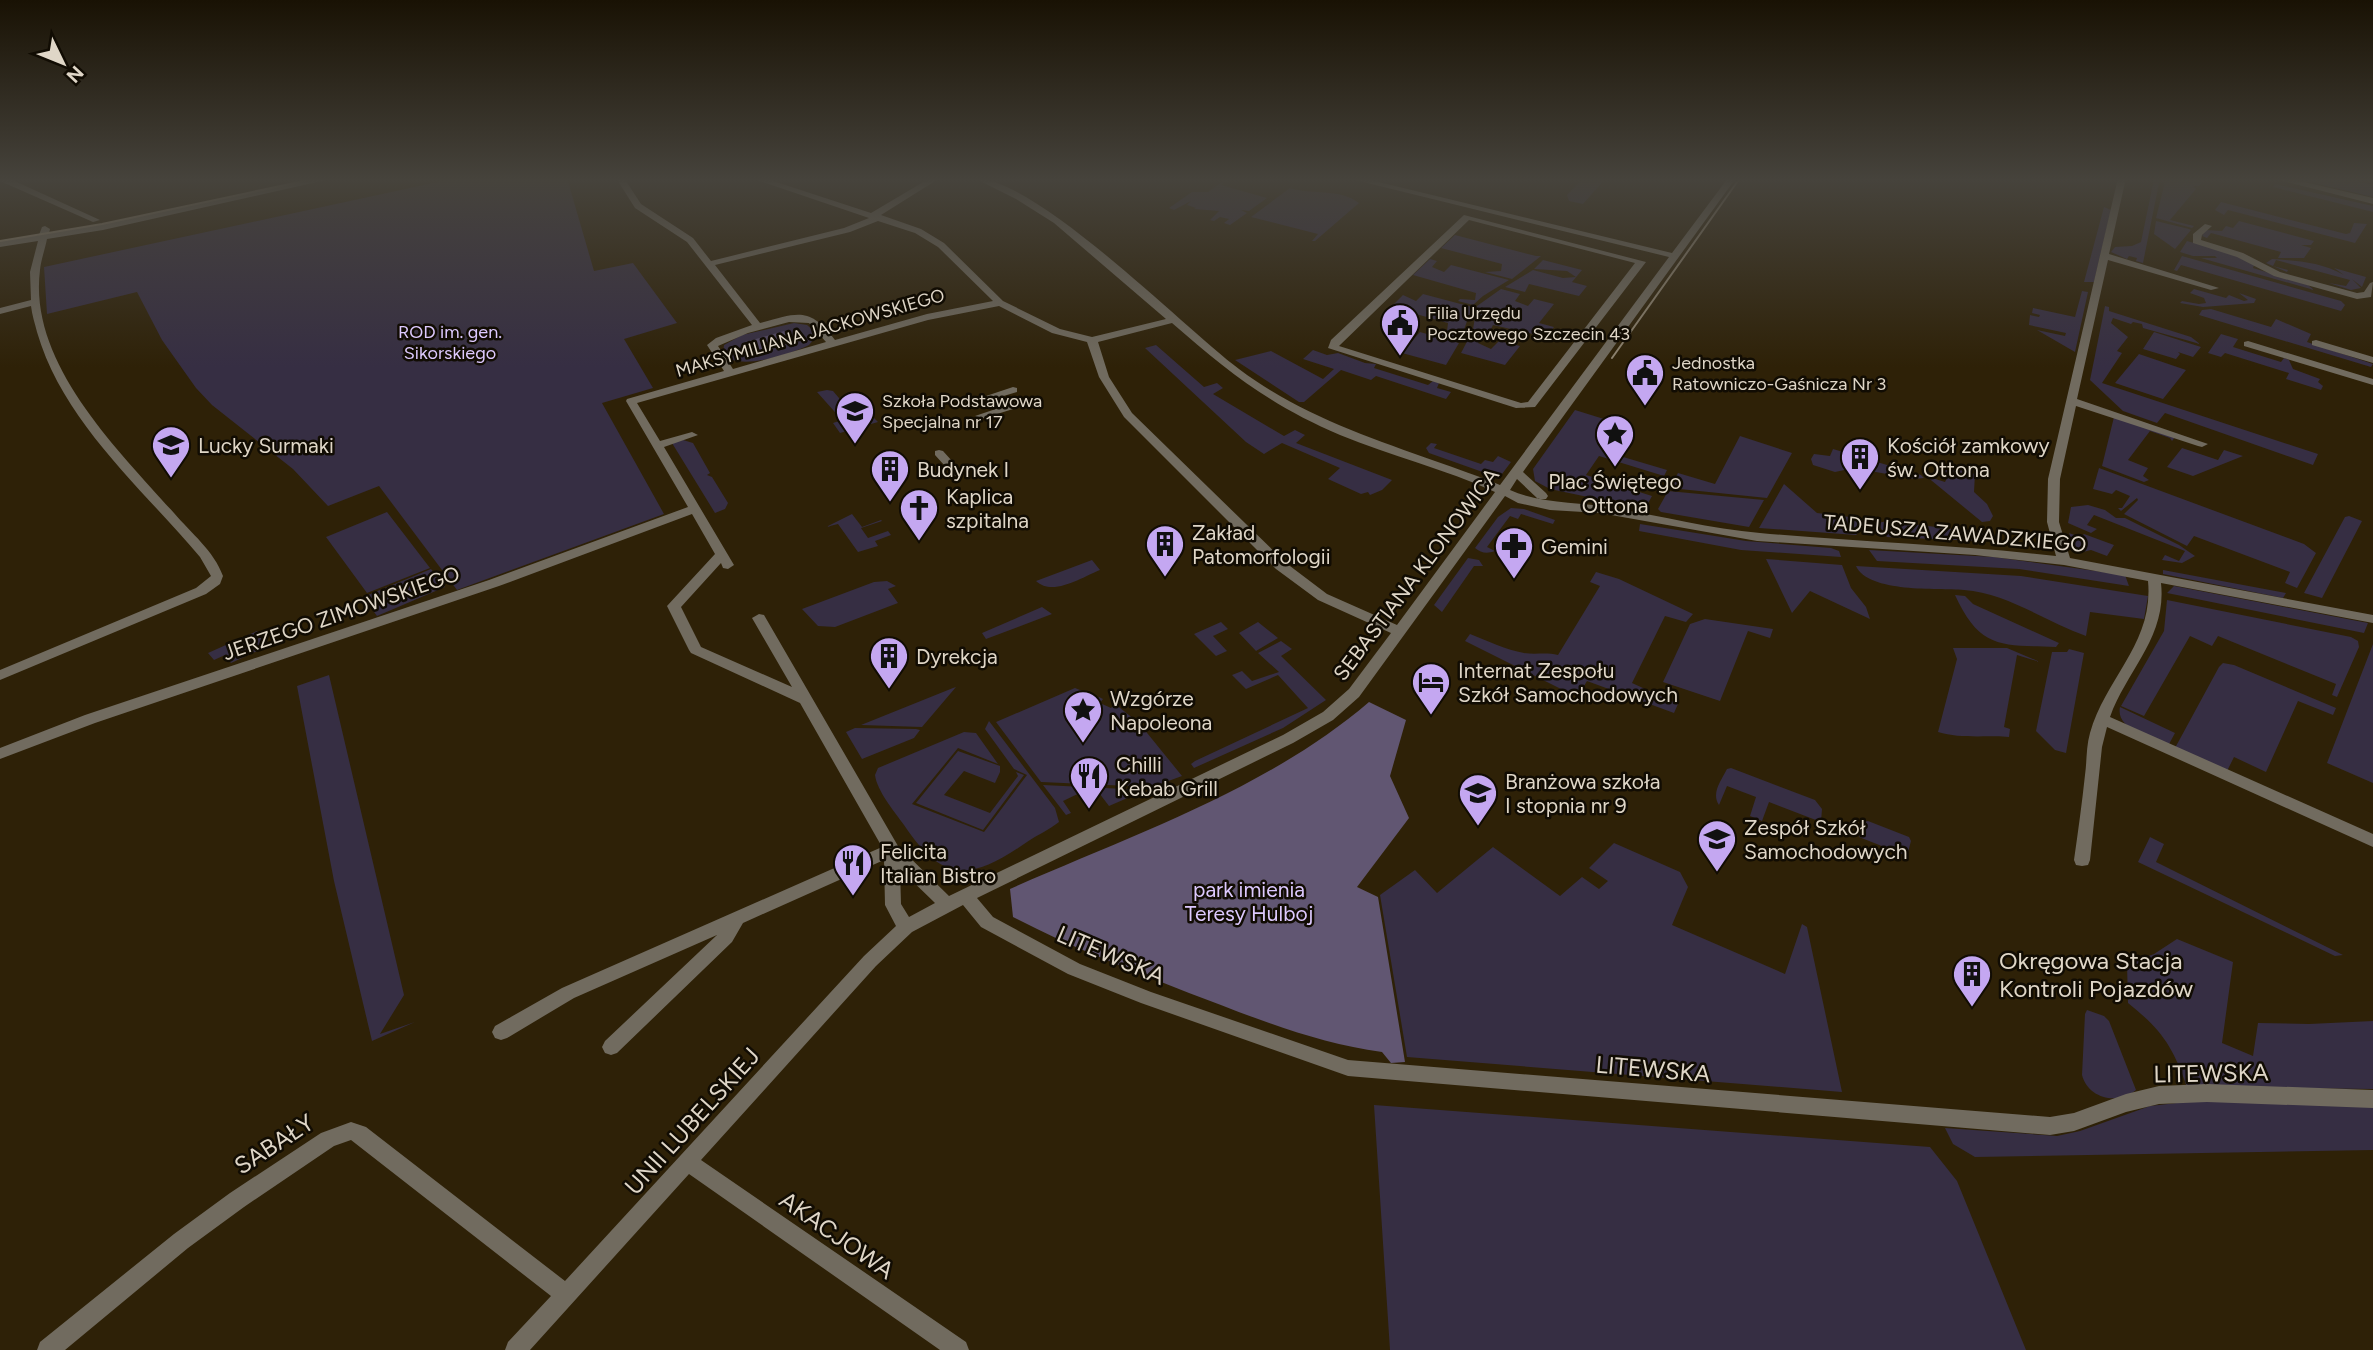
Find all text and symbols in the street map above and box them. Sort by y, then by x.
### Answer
north arrow [28,28,98,98]
text: N [62,61,88,87]
street label: MAKSYMILIANA JACKOWSKIEGO [673,284,947,382]
public building icon: Filia Urzędu Pocztowego Szczecin 43 [1379,302,1421,357]
place label: Filia Urzędu Pocztowego Szczecin 43 [1427,302,1630,345]
park label: ROD im. gen. Sikorskiego [398,321,502,364]
public building icon: Jednostka Ratowniczo-Gaśnicza Nr 3 [1624,352,1666,407]
place label: Jednostka Ratowniczo-Gaśnicza Nr 3 [1672,352,1886,395]
school or university icon: Szkoła Podstawowa Specjalna nr 17 [834,390,876,445]
place label: Szkoła Podstawowa Specjalna nr 17 [882,390,1042,433]
place icon: Plac Świętego Ottona [1594,413,1636,468]
school or university icon: Lucky Surmaki [150,424,192,479]
place label: Lucky Surmaki [198,433,334,458]
place label: Kościół zamkowy św. Ottona [1887,433,2049,482]
building icon: Kościół zamkowy św. Ottona [1839,436,1881,491]
building icon: Budynek I [869,448,911,503]
place label: Budynek I [917,457,1009,482]
street label: SEBASTIANA KLONOWICA [1328,463,1504,685]
place label: Plac Świętego Ottona [1548,469,1682,518]
place label: Kaplica szpitalna [946,484,1029,533]
church icon: Kaplica szpitalna [898,487,940,542]
street label: TADEUSZA ZAWADZKIEGO [1823,509,2087,557]
place label: Zakład Patomorfologii [1192,520,1331,569]
building icon: Zakład Patomorfologii [1144,523,1186,578]
pharmacy icon: Gemini [1493,525,1535,580]
place label: Gemini [1541,534,1608,559]
street label: JERZEGO ZIMOWSKIEGO [219,561,463,665]
building icon: Dyrekcja [868,635,910,690]
place label: Dyrekcja [916,644,998,669]
place label: Internat Zespołu Szkół Samochodowych [1458,658,1678,707]
hotel icon: Internat Zespołu Szkół Samochodowych [1410,661,1452,716]
place label: Wzgórze Napoleona [1110,686,1212,735]
place icon: Wzgórze Napoleona [1062,689,1104,744]
place label: Chilli Kebab Grill [1116,752,1218,801]
restaurant icon: Chilli Kebab Grill [1068,755,1110,810]
place label: Branżowa szkoła I stopnia nr 9 [1505,769,1661,818]
school or university icon: Branżowa szkoła I stopnia nr 9 [1457,772,1499,827]
place label: Zespół Szkół Samochodowych [1744,815,1907,864]
school or university icon: Zespół Szkół Samochodowych [1696,818,1738,873]
place label: Felicita Italian Bistro [880,839,996,888]
restaurant icon: Felicita Italian Bistro [832,842,874,897]
park label: park imienia Teresy Hulboj [1185,877,1313,926]
street label: LITEWSKA [1052,919,1170,991]
place label: Okręgowa Stacja Kontroli Pojazdów [1999,946,2193,1003]
building icon: Okręgowa Stacja Kontroli Pojazdów [1951,953,1993,1008]
street label: UNII LUBELSKIEJ [618,1042,766,1200]
street label: LITEWSKA [1594,1050,1712,1089]
street label: LITEWSKA [2153,1057,2270,1089]
street label: SABAŁY [229,1107,320,1180]
street label: AKACJOWA [774,1185,900,1286]

